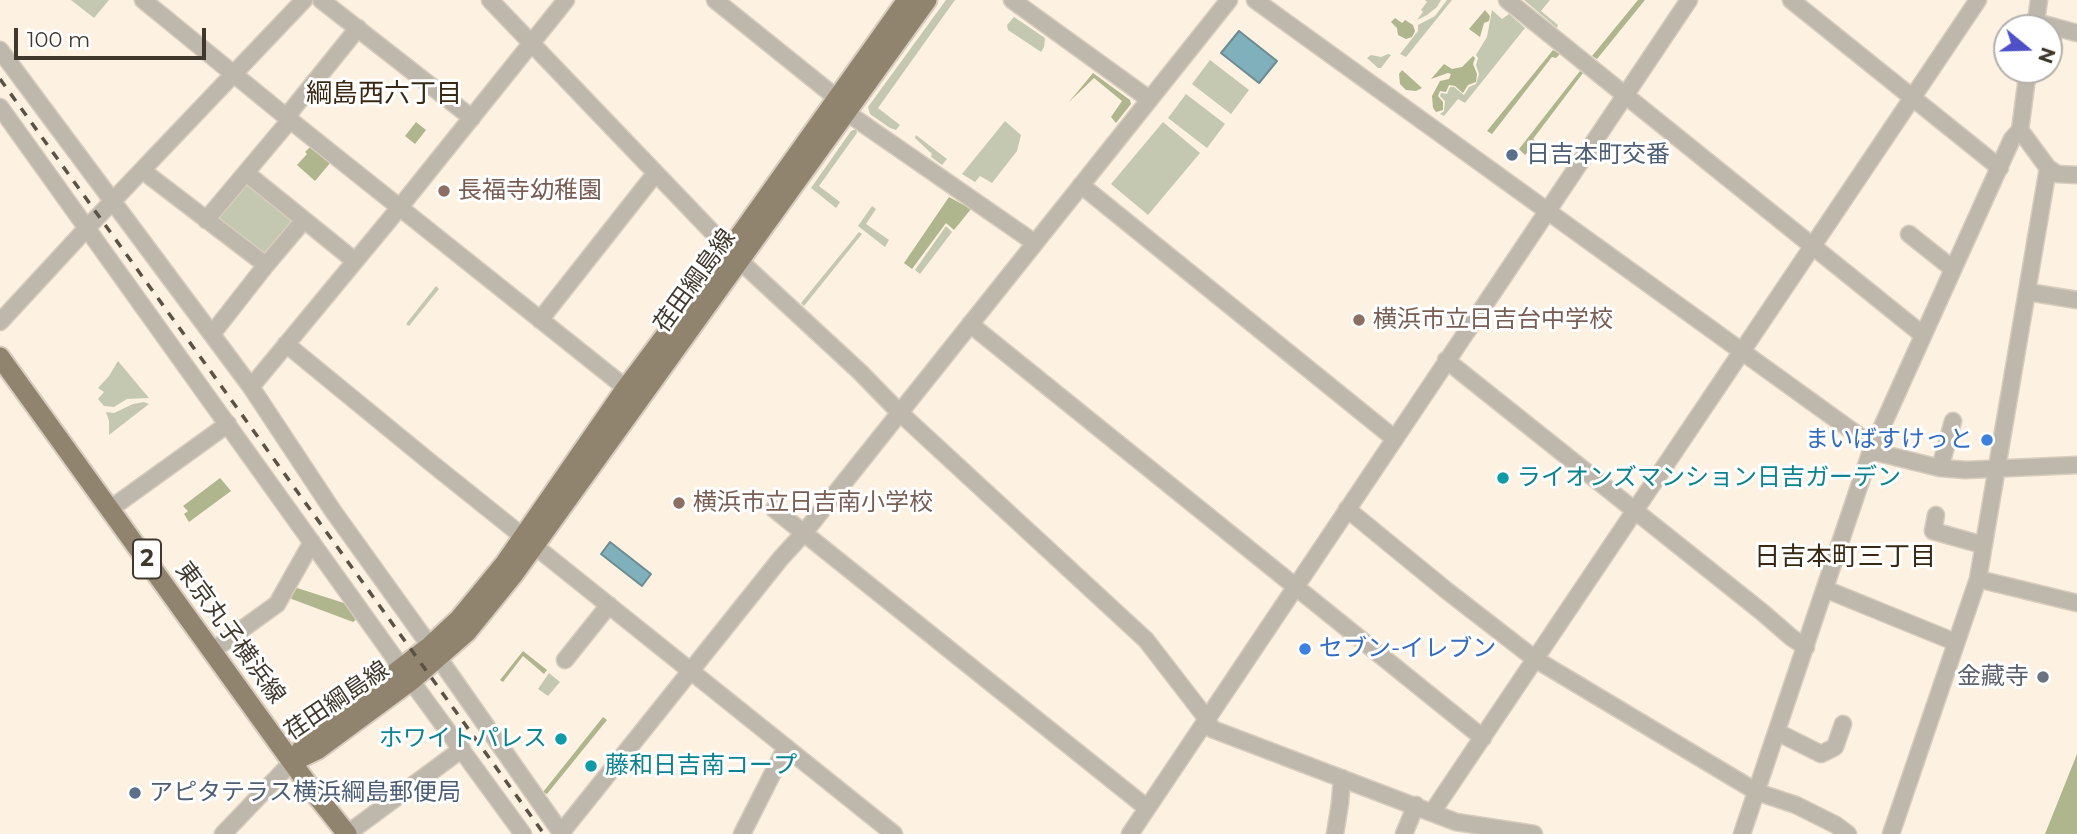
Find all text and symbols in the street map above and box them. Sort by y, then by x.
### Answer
scale bar [18,14,210,58]
north arrow [1993,14,2063,84]
text: 100 m [27,27,90,52]
text: N [2033,44,2060,66]
district label: 綱島西六丁目 [306,78,462,110]
place label: 日吉本町交番 [1526,141,1670,169]
marker: 日吉本町交番 [1504,147,1520,163]
place label: 長福寺幼稚園 [458,177,602,205]
marker: 長福寺幼稚園 [436,183,452,199]
street label: 荏田綱島線 [648,224,742,338]
place label: 横浜市立日吉台中学校 [1373,306,1613,334]
marker: 横浜市立日吉台中学校 [1351,312,1367,328]
place label: まいばすけっと [1805,426,1973,454]
marker: まいばすけっと [1979,432,1995,448]
place label: ライオンズマンション日吉ガーデン [1517,464,1901,492]
marker: ライオンズマンション日吉ガーデン [1495,470,1511,486]
place label: 横浜市立日吉南小学校 [693,489,933,517]
marker: 横浜市立日吉南小学校 [671,495,687,511]
road number: 2 [133,540,161,579]
district label: 日吉本町三丁目 [1754,541,1936,573]
street label: 東京丸子横浜線 [169,557,291,709]
place label: セブン-イレブン [1319,635,1496,663]
marker: セブン-イレブン [1297,641,1313,657]
street label: 荏田綱島線 [279,656,395,746]
place label: 金藏寺 [1957,663,2029,691]
marker: 金藏寺 [2035,669,2051,685]
place label: ホワイトパレス [379,725,547,753]
marker: ホワイトパレス [553,731,569,747]
place label: 藤和日吉南コープ [605,752,797,780]
marker: 藤和日吉南コープ [583,758,599,774]
place label: アピタテラス横浜綱島郵便局 [149,779,461,807]
marker: アピタテラス横浜綱島郵便局 [127,785,143,801]

